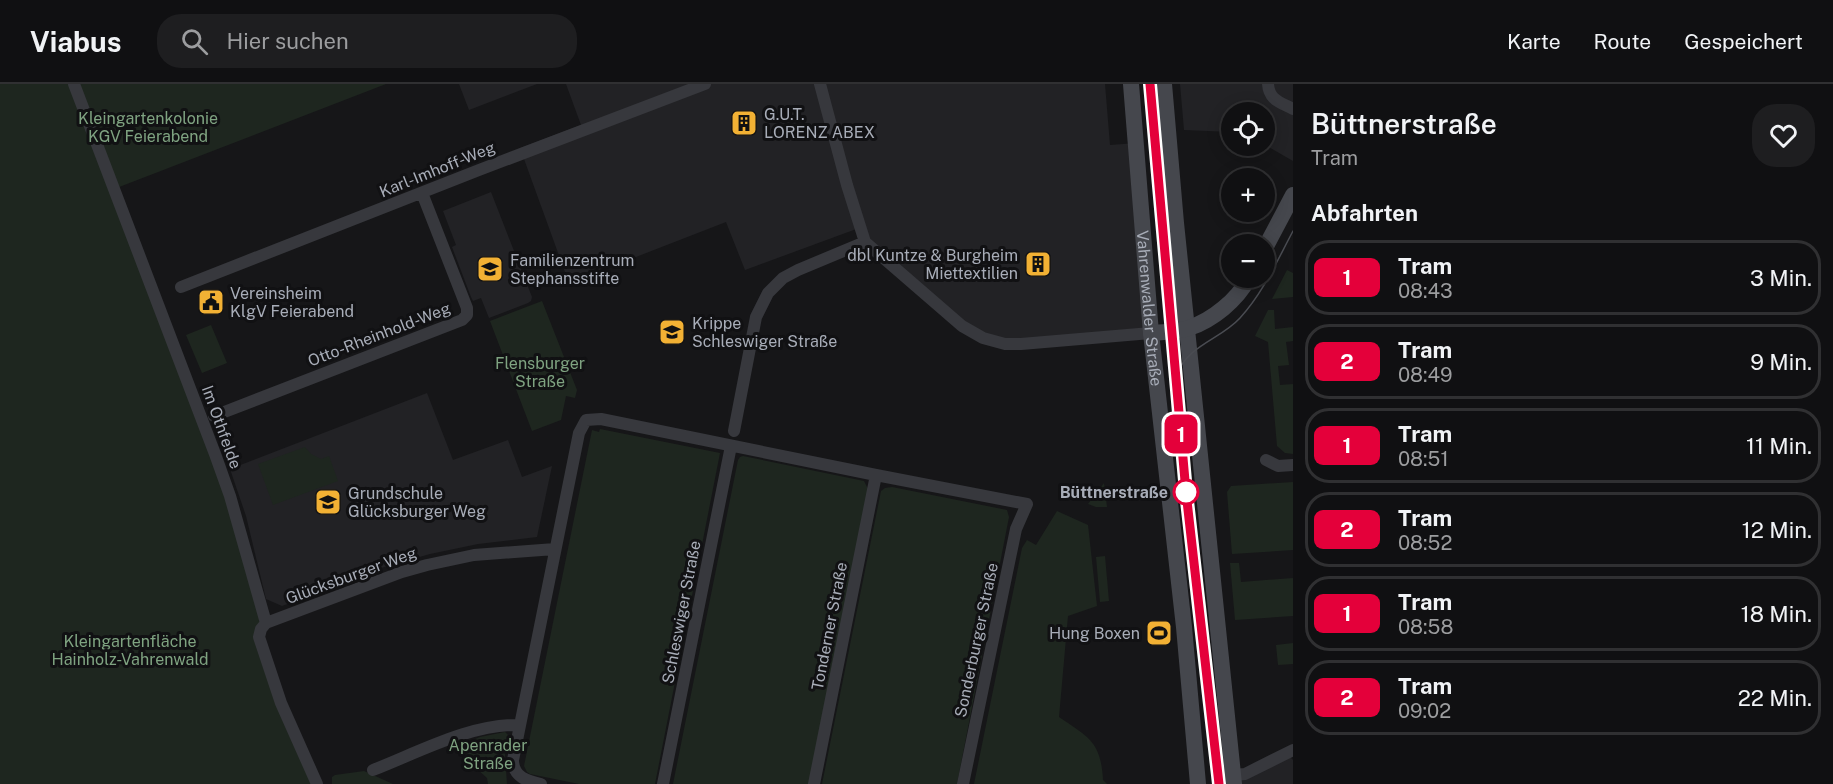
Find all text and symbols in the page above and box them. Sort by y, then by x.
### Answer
search box [157,14,577,68]
text: Viabus [30,25,121,58]
icon: search [178,25,211,58]
text: Hier suchen [226,28,349,54]
text: Karte [1507,29,1561,54]
text: Route [1594,29,1651,54]
text: Gespeichert [1684,29,1803,54]
map controls [1221,102,1275,288]
button: locate [1221,102,1275,156]
button: heart [1752,104,1815,167]
place label: G.U.T. LORENZ ABEX [764,105,875,142]
text: Büttnerstraße [1311,107,1497,140]
building icon: G.U.T. LORENZ ABEX [729,108,759,138]
park label: Kleingartenkolonie KGV Feierabend [78,109,218,146]
street label: Karl-Imhoff-Weg [377,138,498,201]
text: Tram [1311,146,1358,170]
button: + [1221,168,1275,222]
text: Abfahrten [1311,200,1418,226]
street label: Vahrenwalder Straße [1133,229,1166,387]
button: − [1221,234,1275,288]
place label: dbl Kuntze & Burgheim Miettextilien [847,246,1018,283]
building icon: dbl Kuntze & Burgheim Miettextilien [1023,249,1053,279]
place label: Familienzentrum Stephansstifte [510,251,634,288]
text: Tram [1398,253,1452,279]
school or university icon: Familienzentrum Stephansstifte [475,254,505,284]
text: 1 [1343,265,1352,290]
text: 3 Min. [1750,265,1812,291]
text: 08:43 [1398,279,1453,303]
place label: Vereinsheim KlgV Feierabend [230,284,354,321]
public building icon: Vereinsheim KlgV Feierabend [196,287,226,317]
street label: Otto-Rheinhold-Weg [305,298,453,370]
place label: Krippe Schleswiger Straße [692,314,837,351]
school or university icon: Krippe Schleswiger Straße [657,317,687,347]
text: Tram [1398,337,1452,363]
text: 2 [1340,349,1354,374]
text: 9 Min. [1750,349,1812,375]
park label: Flensburger Straße [495,354,585,391]
text: 08:49 [1398,363,1453,387]
street label: Im Othfelde [198,383,245,472]
line badge: 1 [1162,414,1200,454]
text: Tram [1398,421,1452,447]
text: 1 [1177,422,1186,447]
text: 1 [1343,433,1352,458]
text: 11 Min. [1746,433,1812,459]
text: 08:51 [1398,447,1449,471]
marker: Büttnerstraße [1173,479,1199,505]
place label: Büttnerstraße [1060,483,1168,502]
place label: Grundschule Glücksburger Weg [348,484,486,521]
school or university icon: Grundschule Glücksburger Weg [313,487,343,517]
text: Tram [1398,505,1452,531]
text: 2 [1340,517,1354,542]
text: 12 Min. [1742,517,1812,543]
text: 08:52 [1398,531,1452,555]
street label: Schleswiger Straße [658,539,705,685]
street label: Glücksburger Weg [283,543,419,608]
street label: Tonderner Straße [808,561,851,692]
street label: Sonderburger Straße [951,561,1002,719]
text: Tram [1398,589,1452,615]
text: 1 [1343,601,1352,626]
text: 18 Min. [1741,601,1812,627]
text: 08:58 [1398,615,1453,639]
sports icon: Hung Boxen [1144,618,1174,648]
place label: Hung Boxen [1049,624,1140,643]
park label: Kleingartenfläche Hainholz-Vahrenwald [52,632,208,669]
text: Tram [1398,673,1452,699]
text: 2 [1340,685,1354,710]
text: 22 Min. [1738,685,1812,711]
text: 09:02 [1398,699,1451,723]
park label: Apenrader Straße [449,736,527,773]

